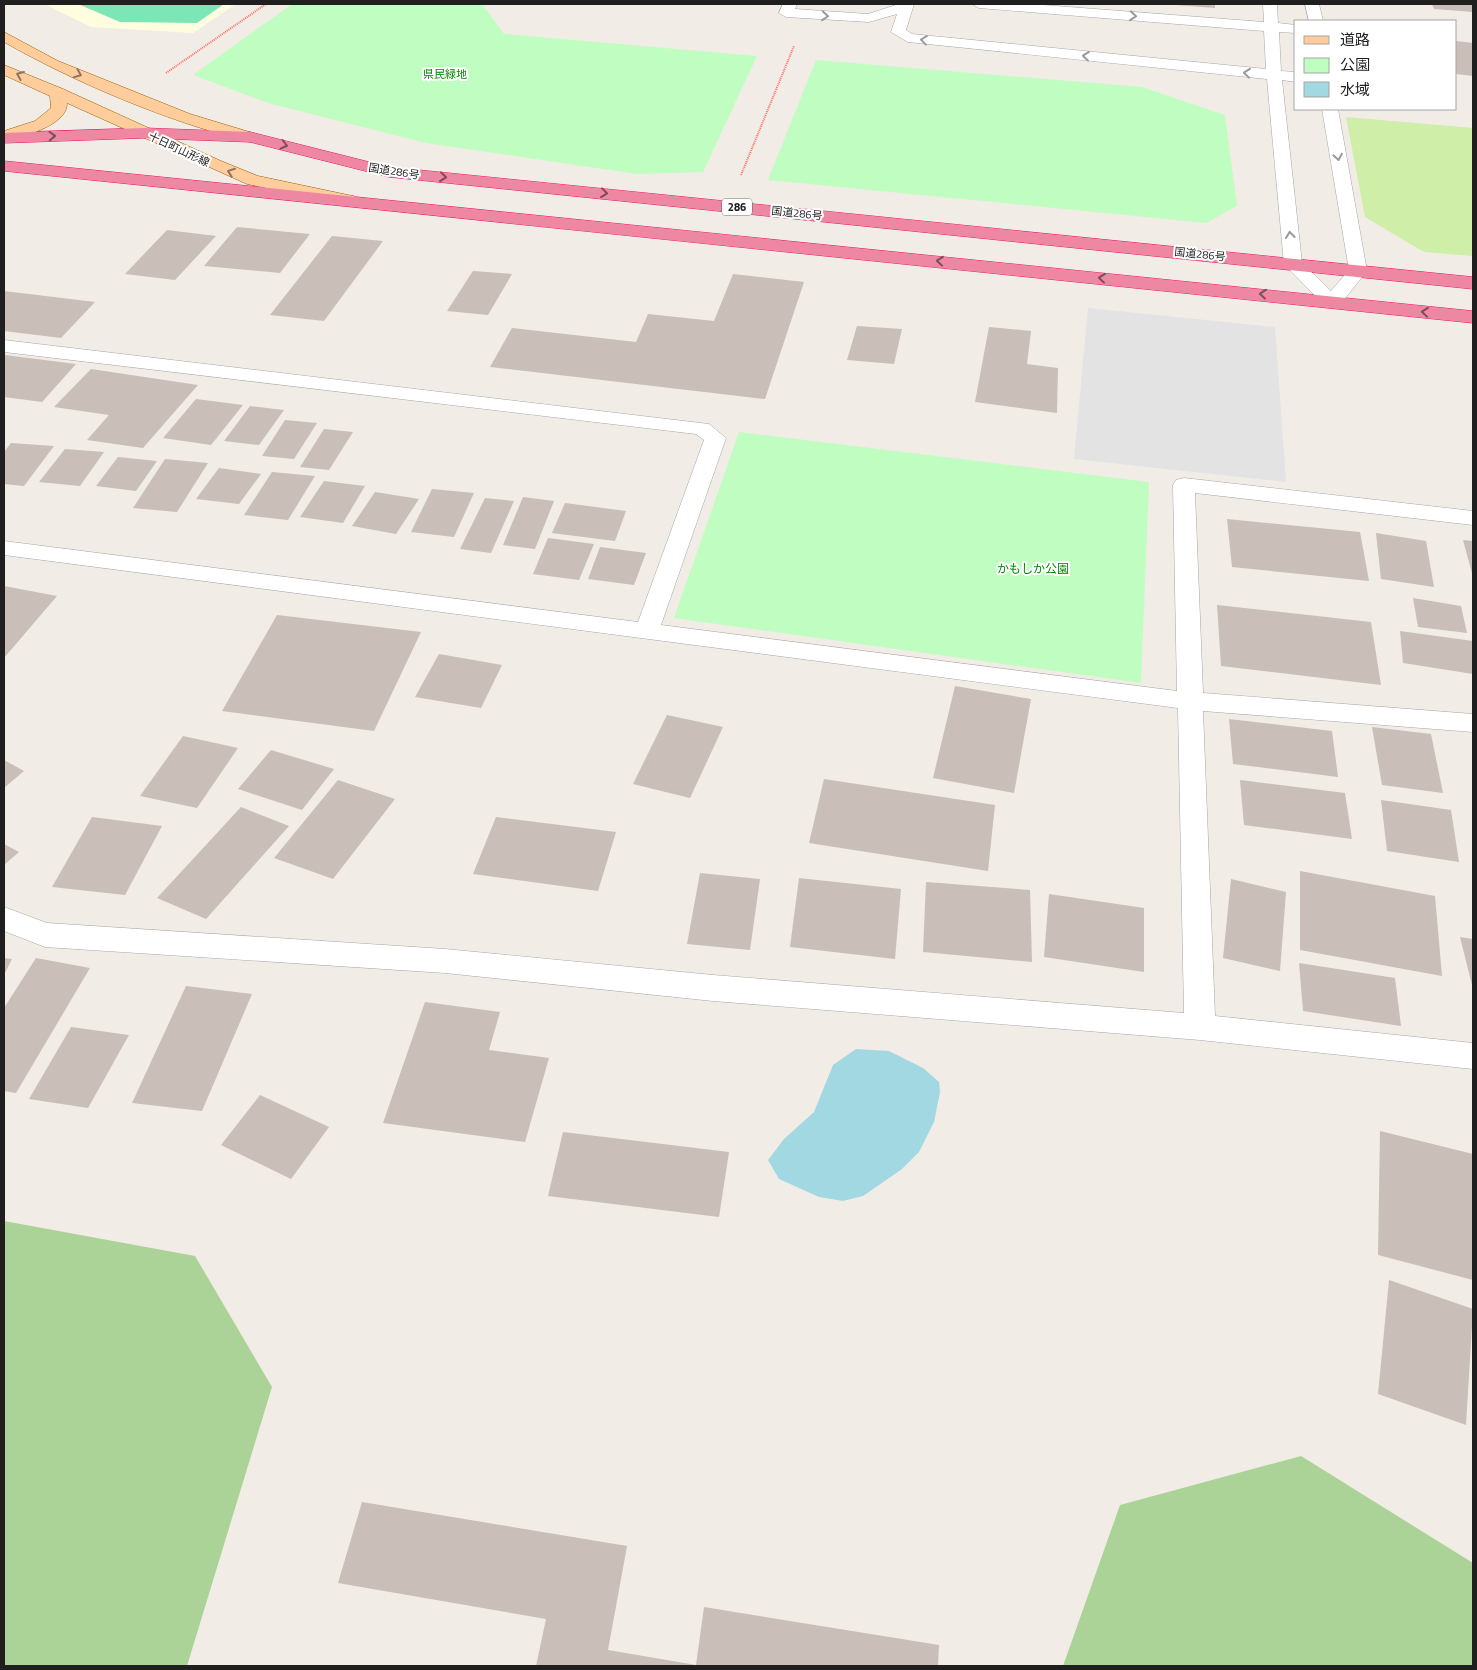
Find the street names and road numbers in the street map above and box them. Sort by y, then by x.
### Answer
street label: 十日町山形線 [146,128,212,170]
street label: 国道286号 [367,159,421,183]
road number: 286 [722,198,752,216]
street label: 国道286号 [771,202,823,224]
street label: 国道286号 [1174,243,1226,265]

